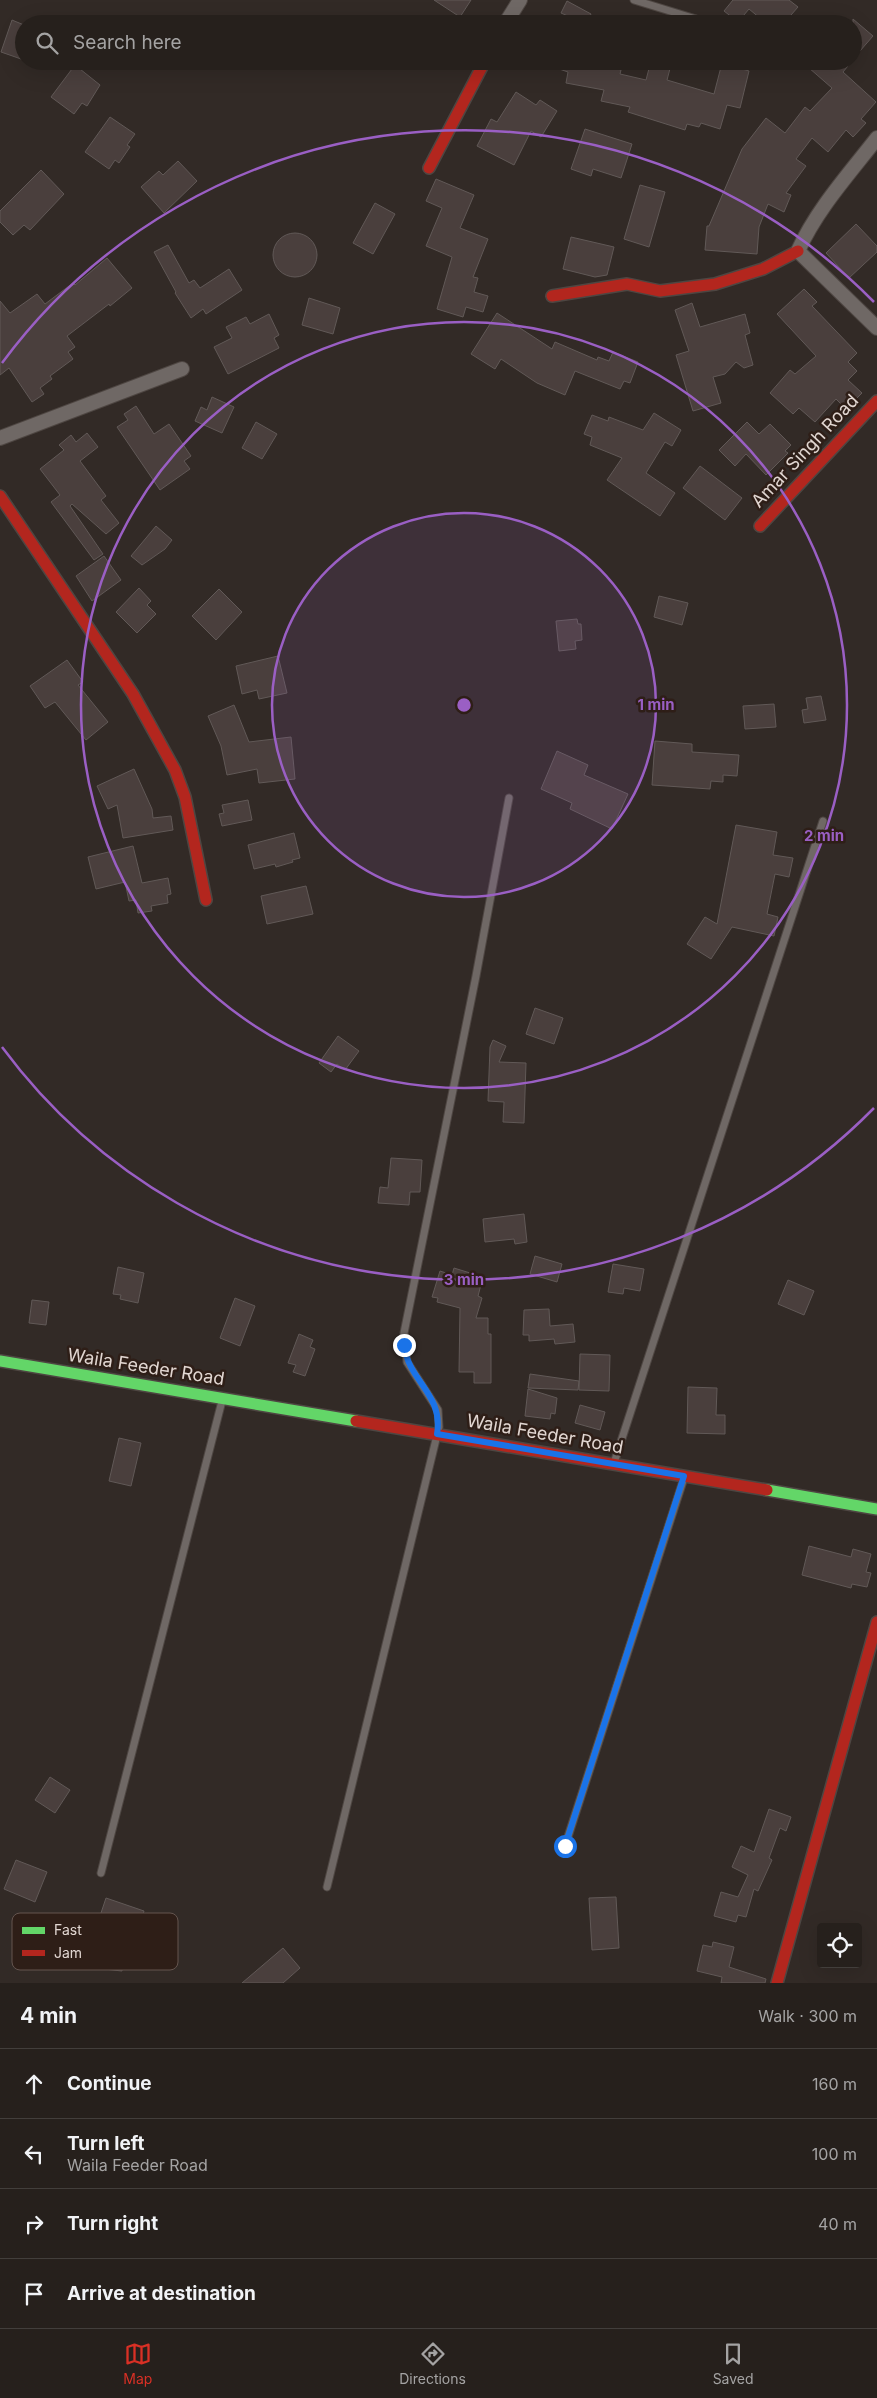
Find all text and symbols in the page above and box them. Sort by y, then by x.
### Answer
search box [15,15,862,70]
icon: search [33,29,61,57]
text: Search here [73,31,182,54]
street label: Amar Singh Road [747,390,862,512]
text: 1 min [637,695,675,714]
centre of rings [455,696,473,714]
text: 2 min [804,826,844,845]
text: 3 min [444,1270,484,1289]
route end [393,1334,416,1357]
street label: Waila Feeder Road [66,1344,226,1389]
street label: Waila Feeder Road [465,1409,625,1458]
route start [554,1835,577,1858]
legend [12,1913,178,1970]
text: Fast [54,1921,82,1938]
map controls [817,1923,862,1968]
button: locate [817,1923,862,1968]
text: Jam [54,1944,82,1961]
text: 4 min [20,2003,77,2028]
text: Walk · 300 m [758,2006,857,2026]
icon: ahead [20,2070,48,2098]
text: Continue [67,2072,152,2095]
text: 160 m [812,2074,857,2094]
text: Turn left [67,2132,145,2155]
icon: left [20,2140,48,2168]
text: 100 m [812,2144,857,2164]
text: Waila Feeder Road [67,2155,208,2175]
icon: right [20,2210,48,2238]
text: Turn right [67,2212,158,2235]
text: 40 m [818,2214,857,2234]
icon: arrive [20,2280,48,2308]
text: Arrive at destination [67,2282,256,2305]
tab: Map [123,2340,152,2387]
tab: Directions [399,2340,466,2387]
tab: Saved [713,2340,754,2387]

